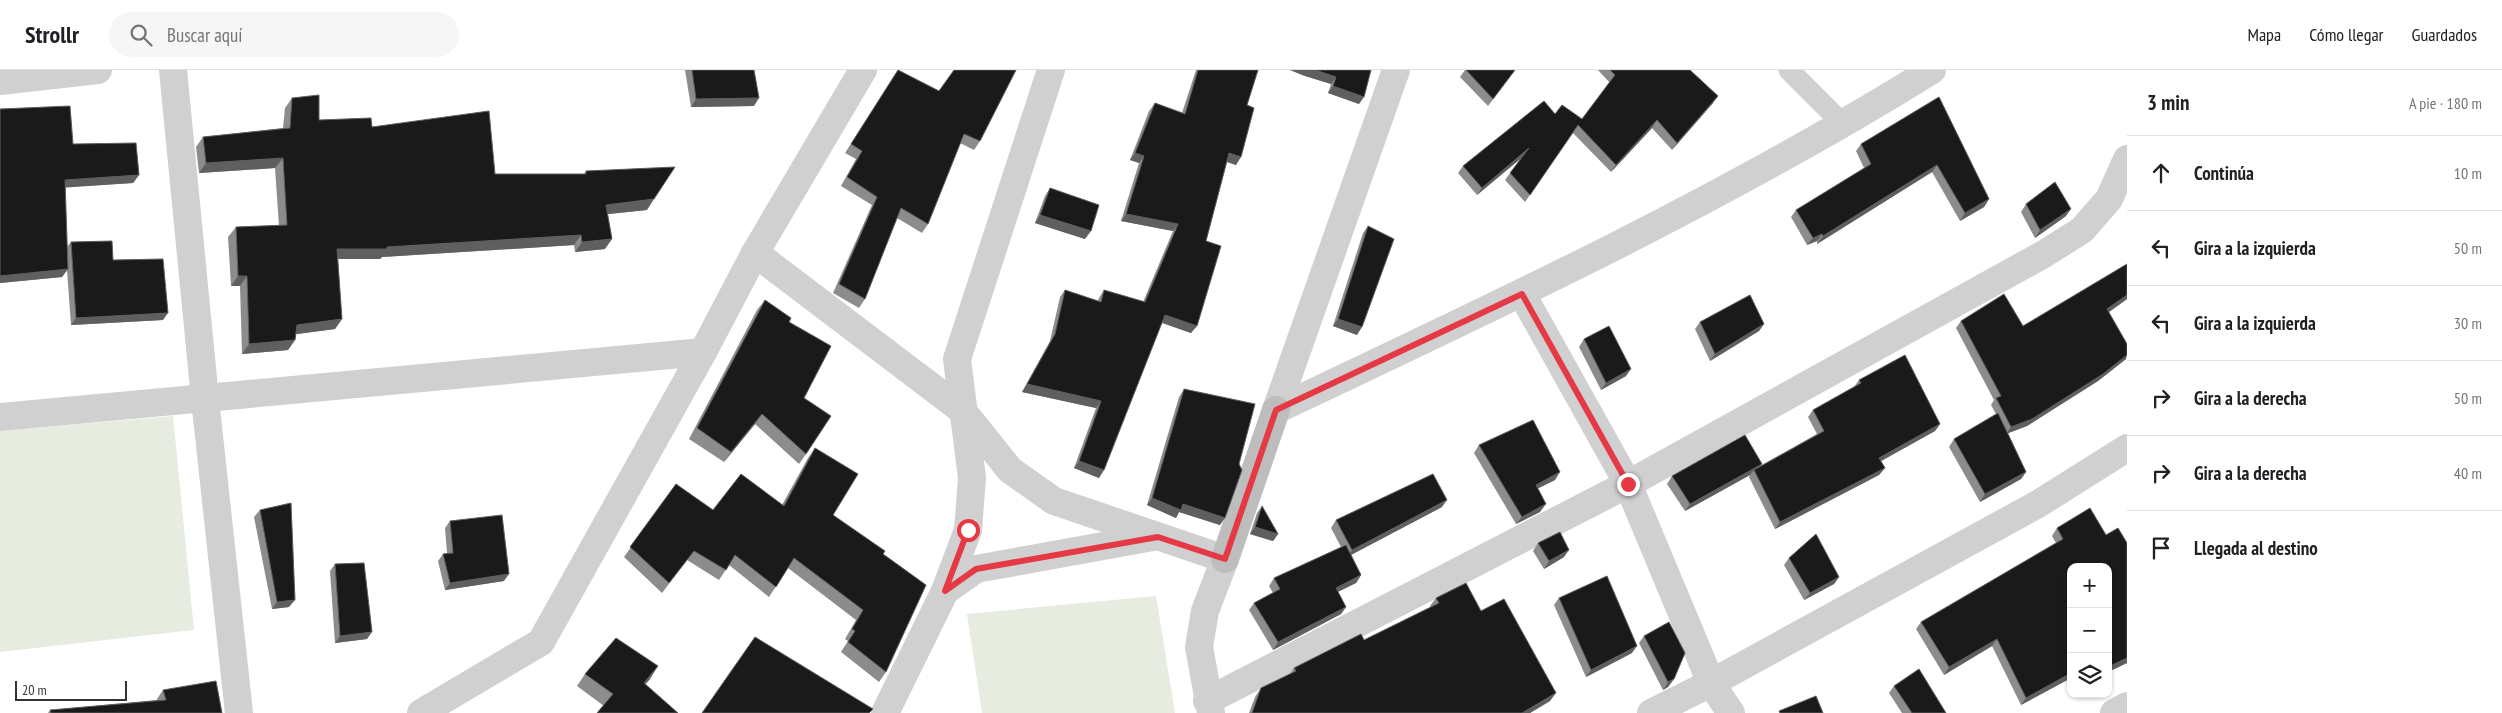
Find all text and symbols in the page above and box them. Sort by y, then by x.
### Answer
search box [109,12,459,57]
text: Strollr [25,19,79,50]
icon: search [127,21,155,49]
text: Buscar aquí [167,23,242,47]
text: Mapa [2247,23,2281,46]
text: Cómo llegar [2309,23,2384,46]
text: Guardados [2412,23,2477,46]
text: 3 min [2147,89,2189,116]
text: A pie · 180 m [2409,93,2482,113]
icon: ahead [2147,159,2175,187]
text: Continúa [2194,161,2254,185]
text: 10 m [2454,163,2482,183]
icon: left [2147,234,2175,262]
text: Gira a la izquierda [2194,236,2316,260]
text: 50 m [2454,238,2482,258]
icon: left [2147,309,2175,337]
text: Gira a la izquierda [2194,311,2316,335]
text: 30 m [2454,313,2482,333]
icon: right [2147,384,2175,412]
text: Gira a la derecha [2194,386,2307,410]
text: 50 m [2454,388,2482,408]
icon: right [2147,459,2175,487]
text: Gira a la derecha [2194,461,2307,485]
text: 40 m [2454,463,2482,483]
route end [1617,473,1640,496]
route start [957,519,980,542]
icon: arrive [2147,534,2175,562]
text: Llegada al destino [2194,536,2318,560]
map controls [2067,563,2112,698]
button: + [2067,563,2112,608]
button: − [2067,608,2112,653]
button: layers [2067,653,2112,698]
scale bar [15,678,128,701]
text: 20 m [22,681,47,699]

